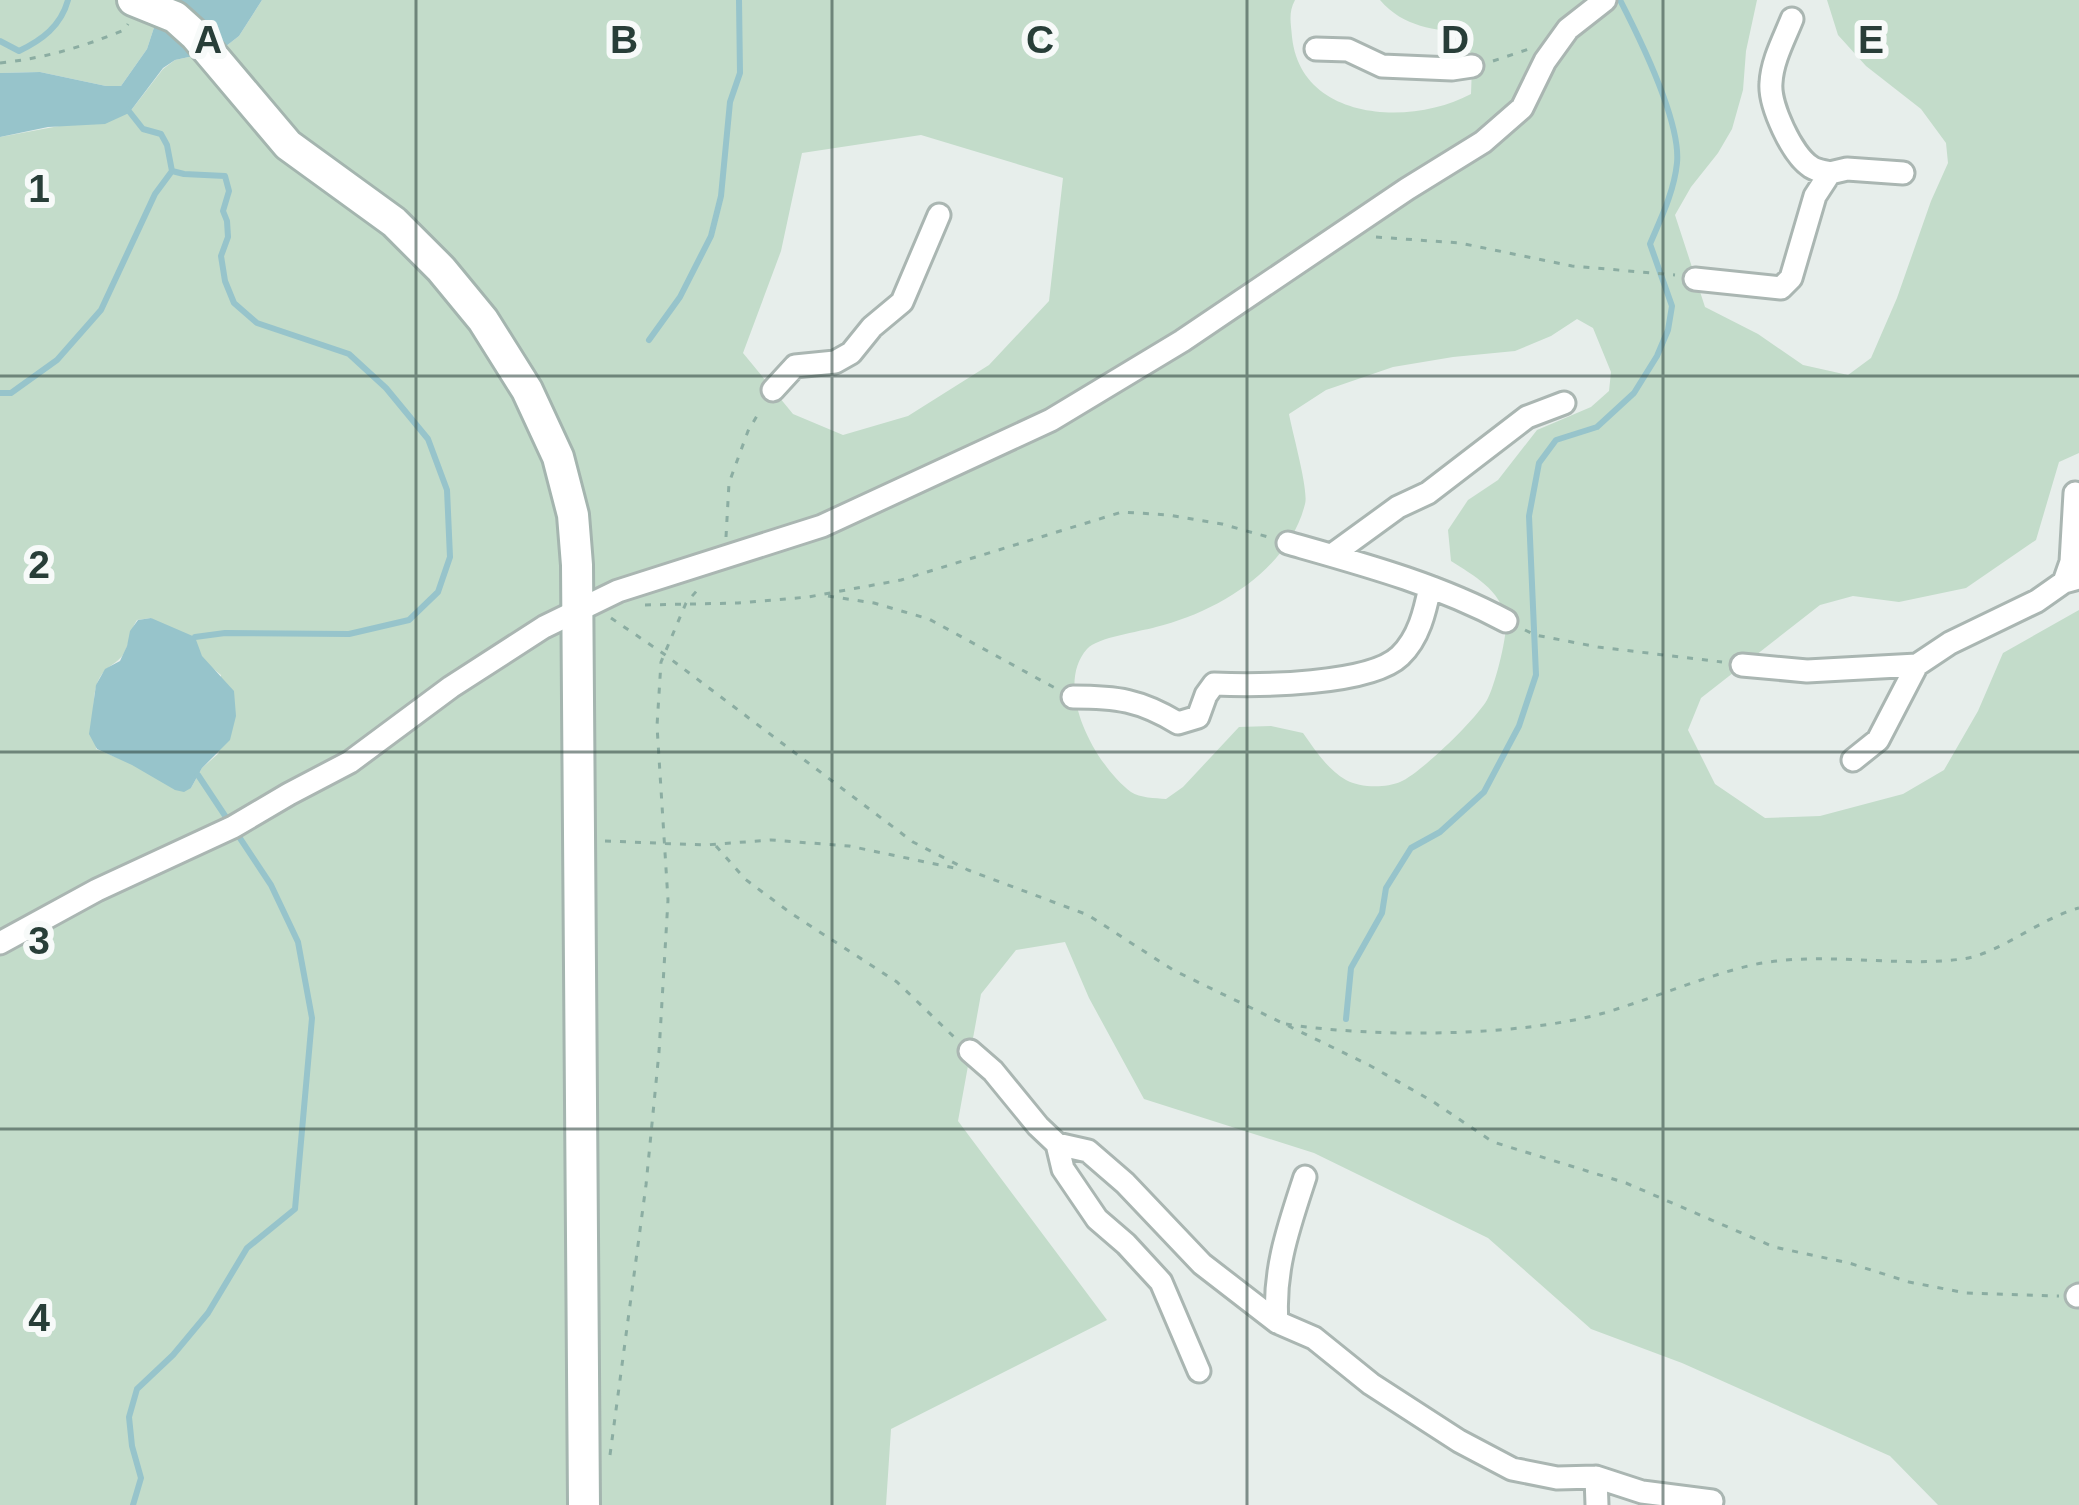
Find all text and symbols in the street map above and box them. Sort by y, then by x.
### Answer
text: A [194,18,222,61]
text: B [610,18,638,61]
text: C [1026,18,1054,61]
text: D [1441,18,1469,61]
text: E [1858,18,1884,61]
text: 1 [28,167,50,210]
text: 2 [28,543,50,586]
text: 3 [28,919,50,962]
text: 4 [28,1296,50,1339]

